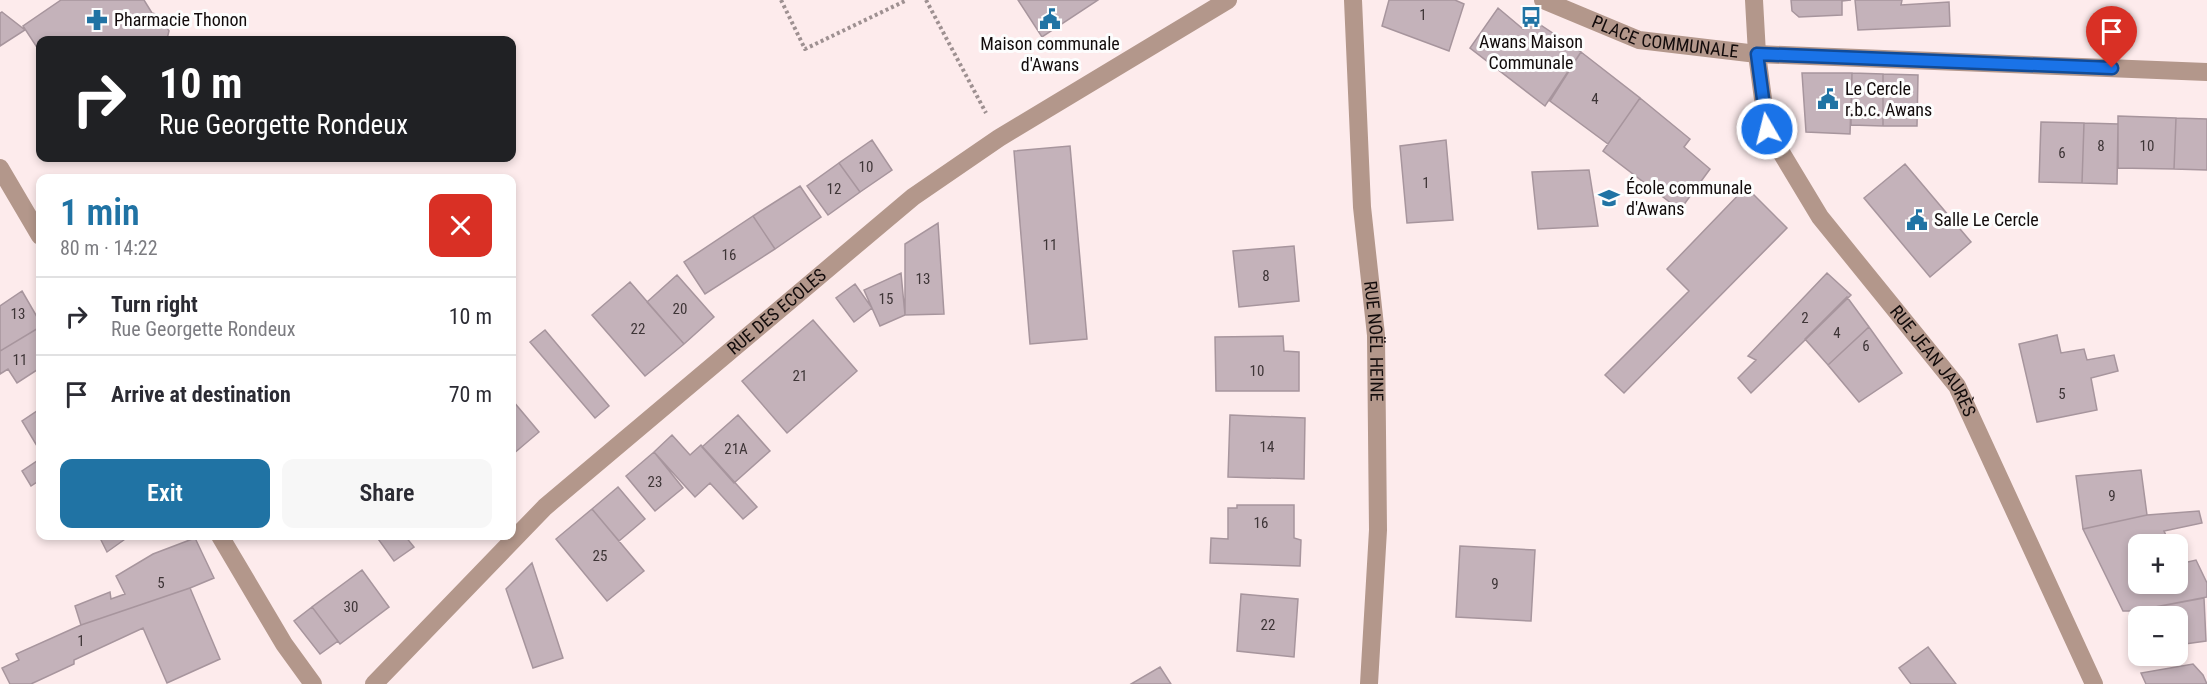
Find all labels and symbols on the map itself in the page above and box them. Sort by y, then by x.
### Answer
bus stop icon: Awans Maison Communale [1519,5,1543,29]
house number: 1 [1419,6,1427,24]
pin [2086,6,2137,68]
public building icon: Maison communale d'Awans [1038,7,1062,31]
pharmacy icon: Pharmacie Thonon [85,8,109,32]
place label: Pharmacie Thonon [114,9,247,30]
street label: PLACE COMMUNALE [1589,11,1740,62]
place label: Awans Maison Communale [1479,31,1583,73]
place label: Maison communale d'Awans [980,33,1120,75]
place label: Le Cercle r.b.c. Awans [1845,78,1932,120]
public building icon: Le Cercle r.b.c. Awans [1816,87,1840,111]
house number: 4 [1591,90,1599,108]
position arrow [1735,97,1799,161]
house number: 8 [2097,137,2105,155]
house number: 10 [2140,137,2154,155]
house number: 6 [2058,144,2066,162]
house number: 10 [859,158,873,176]
house number: 1 [1422,174,1430,192]
place label: École communale d'Awans [1626,177,1752,219]
house number: 12 [827,180,841,198]
school or university icon: École communale d'Awans [1597,186,1621,210]
public building icon: Salle Le Cercle [1905,208,1929,232]
place label: Salle Le Cercle [1934,209,2039,230]
house number: 11 [1043,236,1057,254]
house number: 16 [722,246,736,264]
street label: RUE DES ECOLES [723,264,830,359]
house number: 8 [1262,267,1270,285]
house number: 13 [916,270,930,288]
street label: RUE NOËL HEINE [1360,280,1388,402]
house number: 15 [879,290,893,308]
house number: 20 [673,300,687,318]
street label: RUE JEAN JAURÈS [1886,301,1981,420]
house number: 13 [11,305,25,323]
house number: 2 [1801,309,1809,327]
house number: 22 [631,320,645,338]
house number: 4 [1833,324,1841,342]
house number: 6 [1862,337,1870,355]
house number: 11 [13,351,27,369]
house number: 10 [1250,362,1264,380]
house number: 21 [793,367,807,385]
house number: 5 [2058,385,2066,403]
house number: 14 [1260,438,1274,456]
house number: 21A [724,440,748,458]
house number: 23 [648,473,662,491]
house number: 9 [2108,487,2116,505]
house number: 16 [1254,514,1268,532]
house number: 25 [593,547,607,565]
house number: 5 [157,574,165,592]
house number: 9 [1491,575,1499,593]
house number: 30 [344,598,358,616]
house number: 22 [1261,616,1275,634]
house number: 1 [77,632,85,650]

